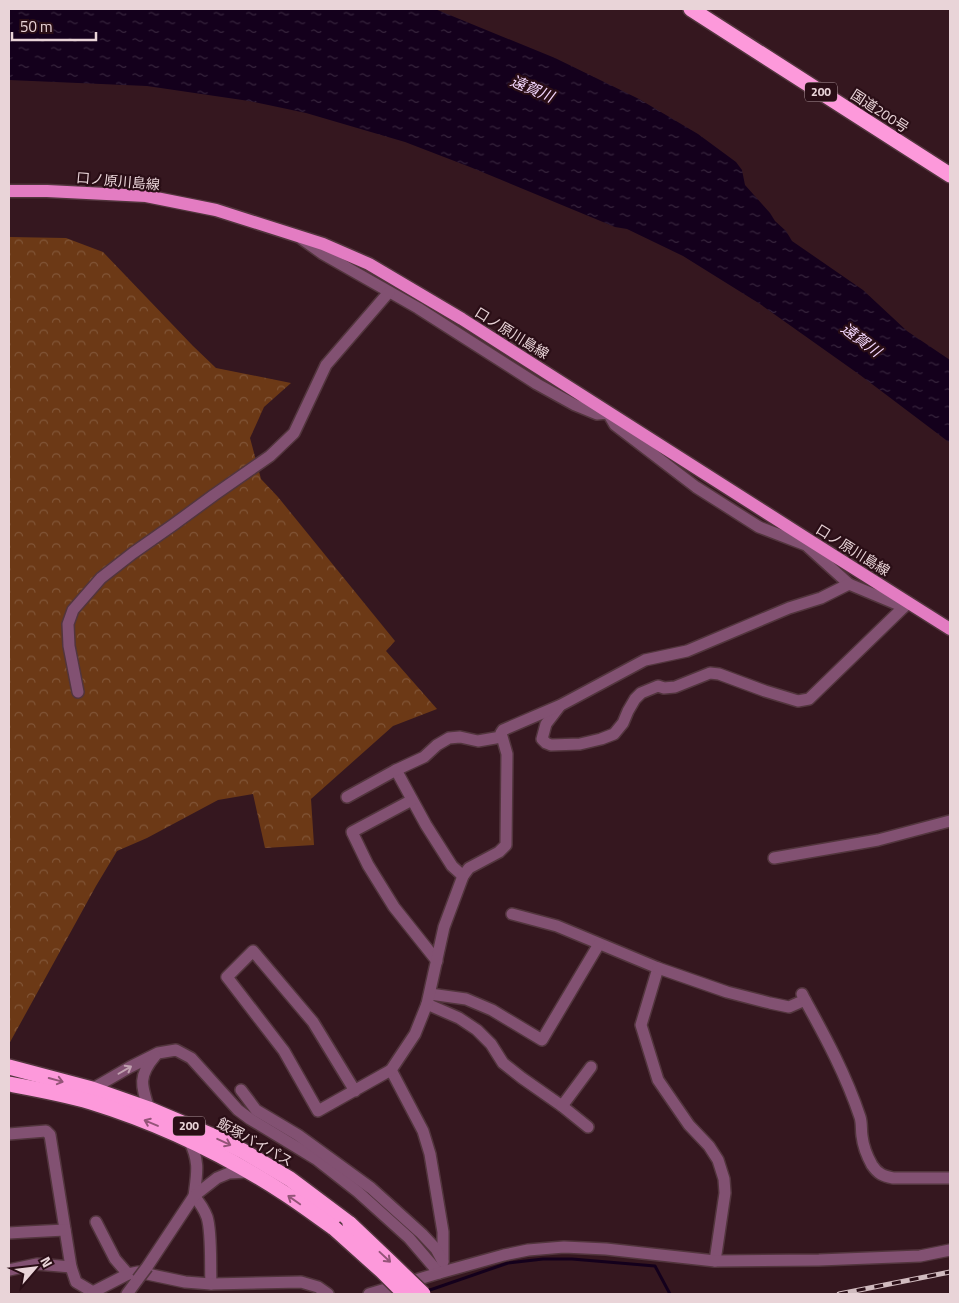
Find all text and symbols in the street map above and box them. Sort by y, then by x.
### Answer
scale bar [12,10,96,42]
text: 50 m [20,15,53,38]
water label: 遠賀川 [507,69,559,109]
road number: 200 [805,82,837,101]
street label: 国道200号 [847,84,913,137]
street label: 口ノ原川島線 [75,166,161,195]
street label: 口ノ原川島線 [471,301,553,364]
water label: 遠賀川 [836,317,888,364]
street label: 口ノ原川島線 [812,518,894,581]
one-way arrow [117,1065,131,1075]
one-way arrow [47,1075,63,1085]
street label: 飯塚バイパス [214,1112,297,1171]
road number: 200 [173,1116,205,1136]
one-way arrow [144,1118,159,1128]
one-way arrow [217,1137,232,1147]
one-way arrow [287,1195,301,1205]
north arrow [10,1243,60,1293]
one-way arrow [379,1251,392,1263]
text: N [35,1252,58,1271]

